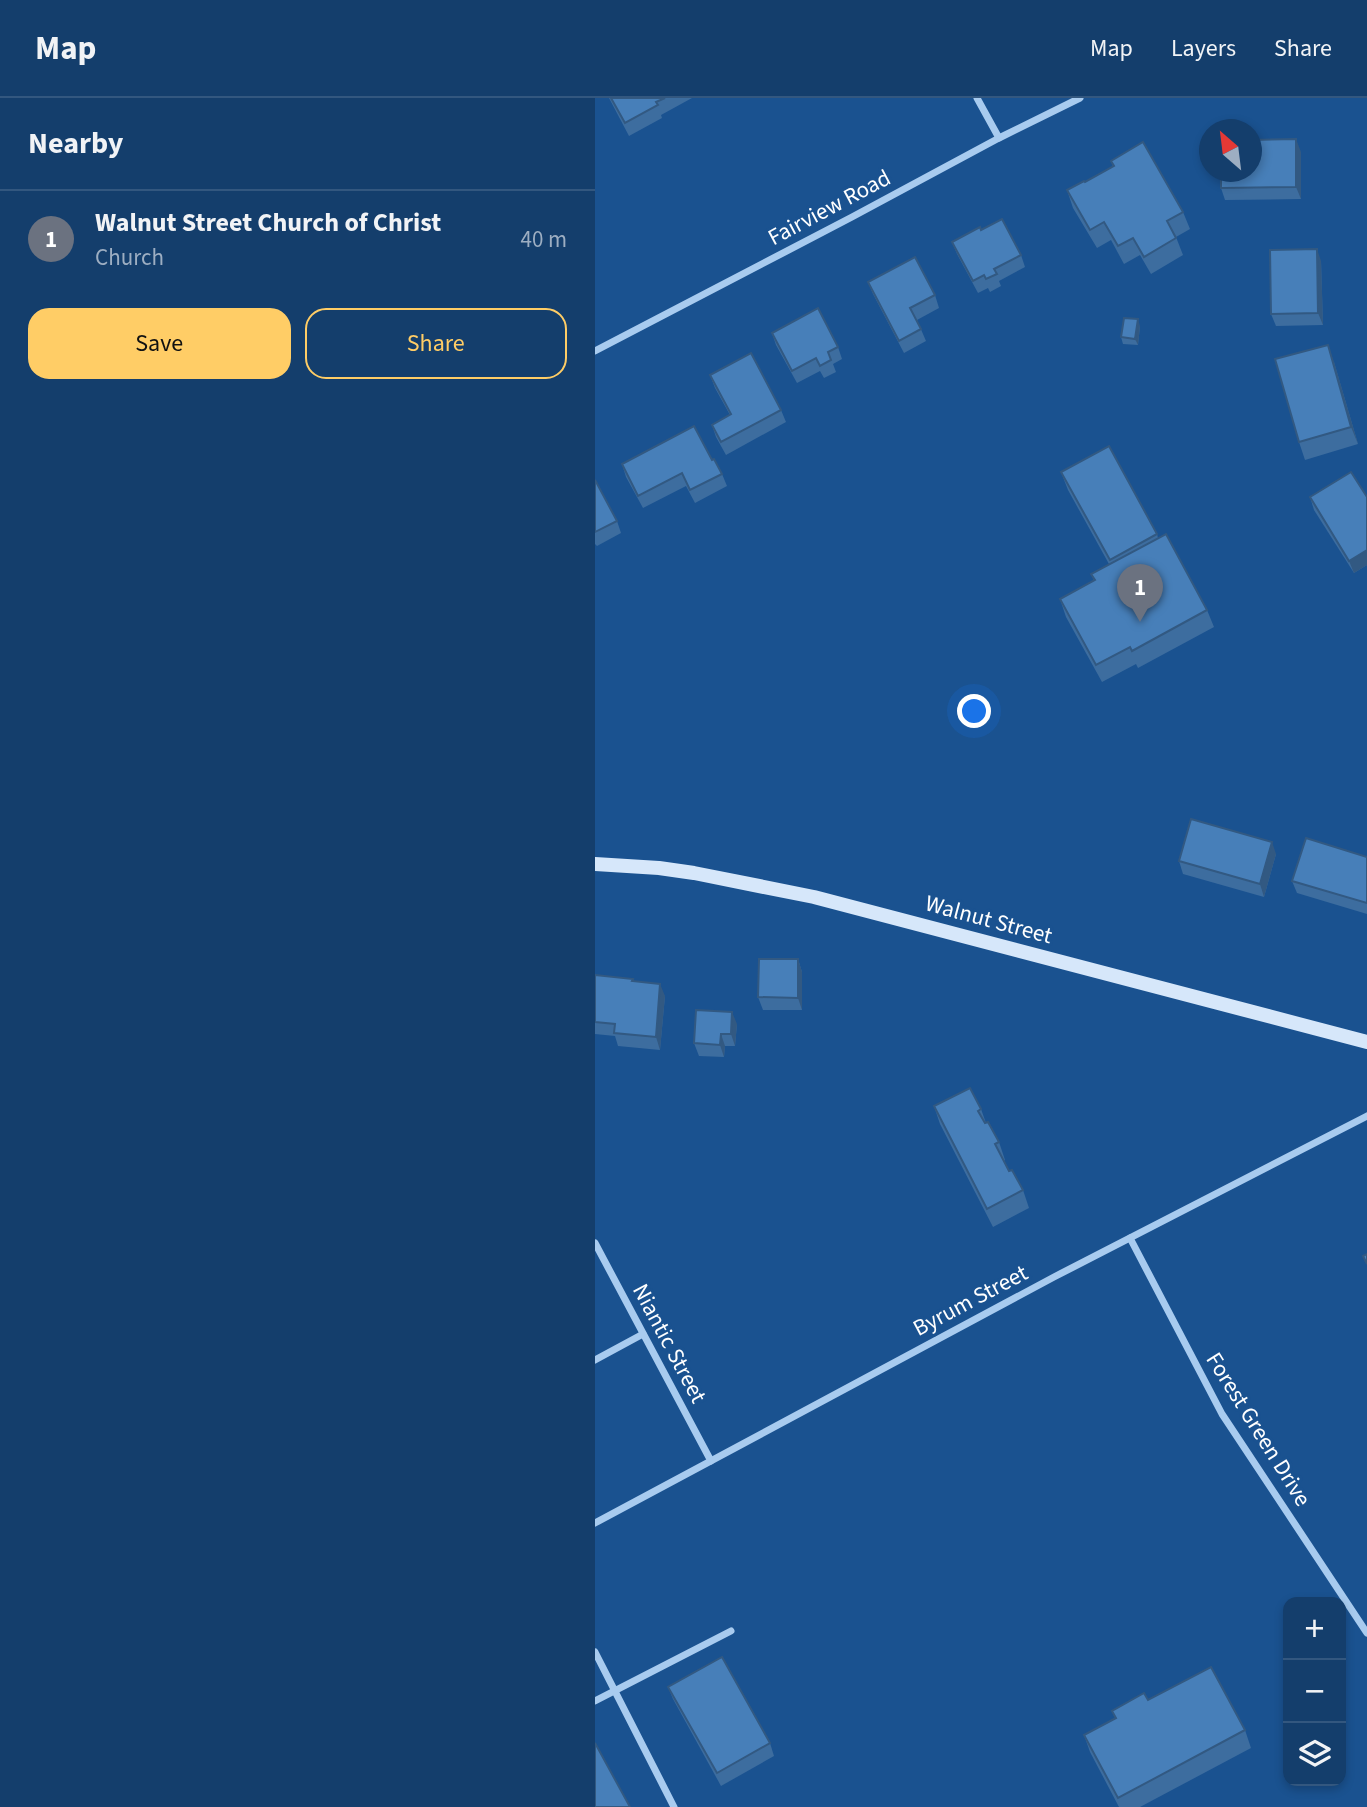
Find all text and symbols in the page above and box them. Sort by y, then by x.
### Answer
text: Map [35,25,96,72]
text: Map [1090,31,1133,66]
text: Layers [1171,31,1236,66]
text: Share [1274,31,1332,66]
north arrow [1199,119,1262,182]
text: Nearby [28,122,123,165]
street label: Fairview Road [762,161,897,254]
text: Walnut Street Church of Christ [95,204,441,241]
text: 1 [45,223,57,256]
text: 40 m [520,223,567,256]
text: Church [95,241,164,274]
button: Save [28,308,291,379]
button: Share [305,308,567,379]
pin: 1 [1117,564,1163,622]
your location [957,694,991,728]
street label: Walnut Street [922,887,1056,952]
street label: Byrum Street [907,1256,1034,1345]
street label: Niantic Street [624,1278,715,1409]
street label: Forest Green Drive [1198,1346,1319,1513]
map controls [1283,1597,1346,1786]
button: + [1283,1597,1346,1660]
button: − [1283,1660,1346,1723]
button: layers [1283,1723,1346,1786]

